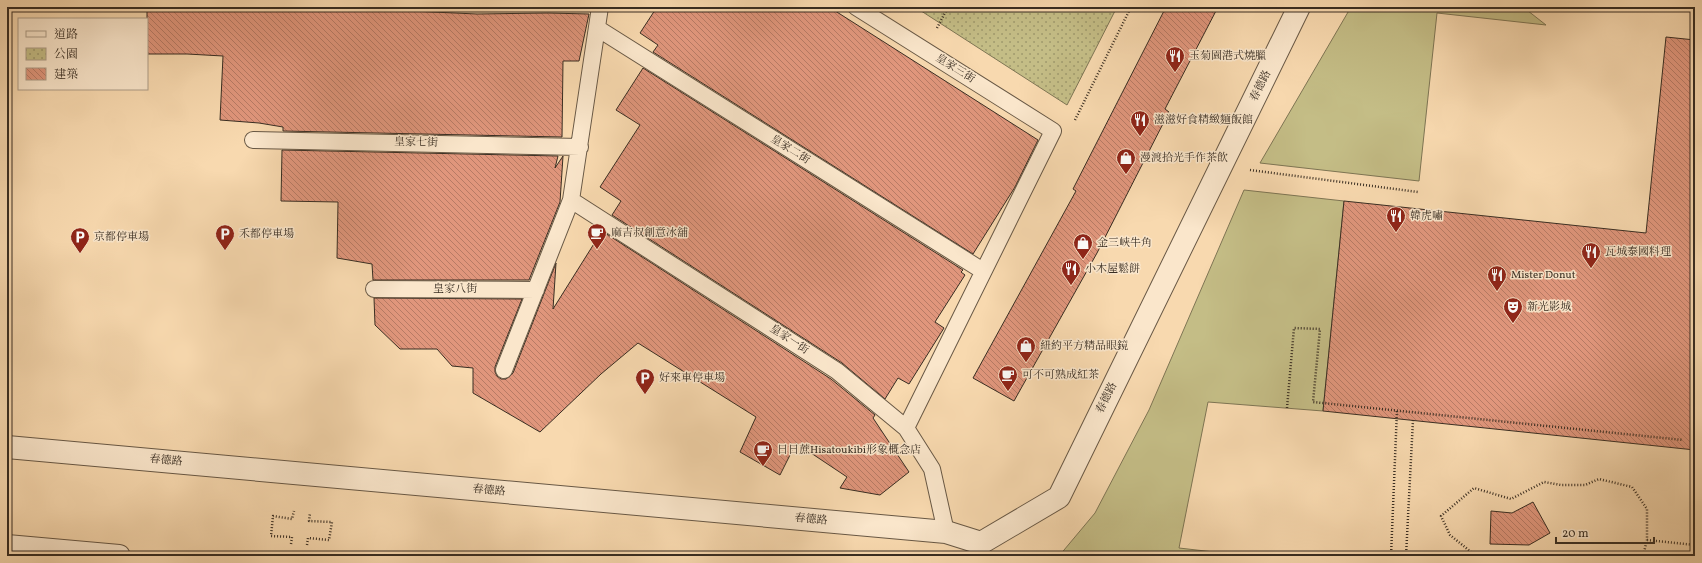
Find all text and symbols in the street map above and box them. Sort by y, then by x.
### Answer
legend [18,18,148,90]
text: 道路 [54,27,78,43]
restaurant icon: 玉菊園港式燒臘 [1164,45,1186,73]
text: 公園 [54,47,78,63]
place label: 玉菊園港式燒臘 [1189,49,1266,64]
street label: 皇家三街 [932,51,978,87]
text: 建築 [54,67,78,83]
street label: 春德路 [1247,68,1275,104]
restaurant icon: 滋滋好食精緻麵飯館 [1129,109,1151,137]
place label: 滋滋好食精緻麵飯館 [1154,113,1253,128]
street label: 皇家二街 [767,132,813,168]
street label: 皇家七街 [394,135,438,151]
shop icon: 漫渡拾光手作茶飲 [1115,147,1137,175]
place label: 漫渡拾光手作茶飲 [1140,151,1228,166]
restaurant icon: 韓虎嘯 [1385,205,1407,233]
place label: 韓虎嘯 [1410,209,1443,224]
cafe icon: 麻吉叔創意冰舖 [586,222,608,250]
parking icon: 禾都停車場 [214,223,236,251]
parking icon: 京都停車場 [69,226,91,254]
place label: 麻吉叔創意冰舖 [611,226,688,241]
place label: 禾都停車場 [239,227,294,242]
place label: 京都停車場 [94,230,149,245]
shop icon: 金三峽牛角 [1072,232,1094,260]
place label: 金三峽牛角 [1097,236,1152,251]
restaurant icon: 瓦城泰國料理 [1580,241,1602,269]
place label: 瓦城泰國料理 [1605,245,1671,260]
restaurant icon: 小木屋鬆餅 [1060,258,1082,286]
place label: 小木屋鬆餅 [1085,262,1140,277]
restaurant icon: Mister Donut [1486,264,1508,292]
place label: Mister Donut [1511,268,1576,283]
street label: 皇家八街 [433,282,477,297]
theatre icon: 新光影城 [1502,296,1524,324]
place label: 新光影城 [1527,300,1571,315]
street label: 皇家一街 [766,322,812,358]
shop icon: 紐約平方精品眼鏡 [1015,335,1037,363]
place label: 紐約平方精品眼鏡 [1040,339,1128,354]
cafe icon: 可不可熟成紅茶 [997,364,1019,392]
parking icon: 好來車停車場 [634,367,656,395]
place label: 可不可熟成紅茶 [1022,368,1099,383]
place label: 好來車停車場 [659,371,725,386]
street label: 春德路 [1093,380,1121,416]
cafe icon: 日日蔗Hisatoukibi形象概念店 [752,439,774,467]
place label: 日日蔗Hisatoukibi形象概念店 [777,443,921,458]
street label: 春德路 [149,452,183,470]
street label: 春德路 [472,482,506,500]
street label: 春德路 [794,511,828,529]
scale bar [1556,519,1654,545]
text: 20 m [1562,526,1589,542]

